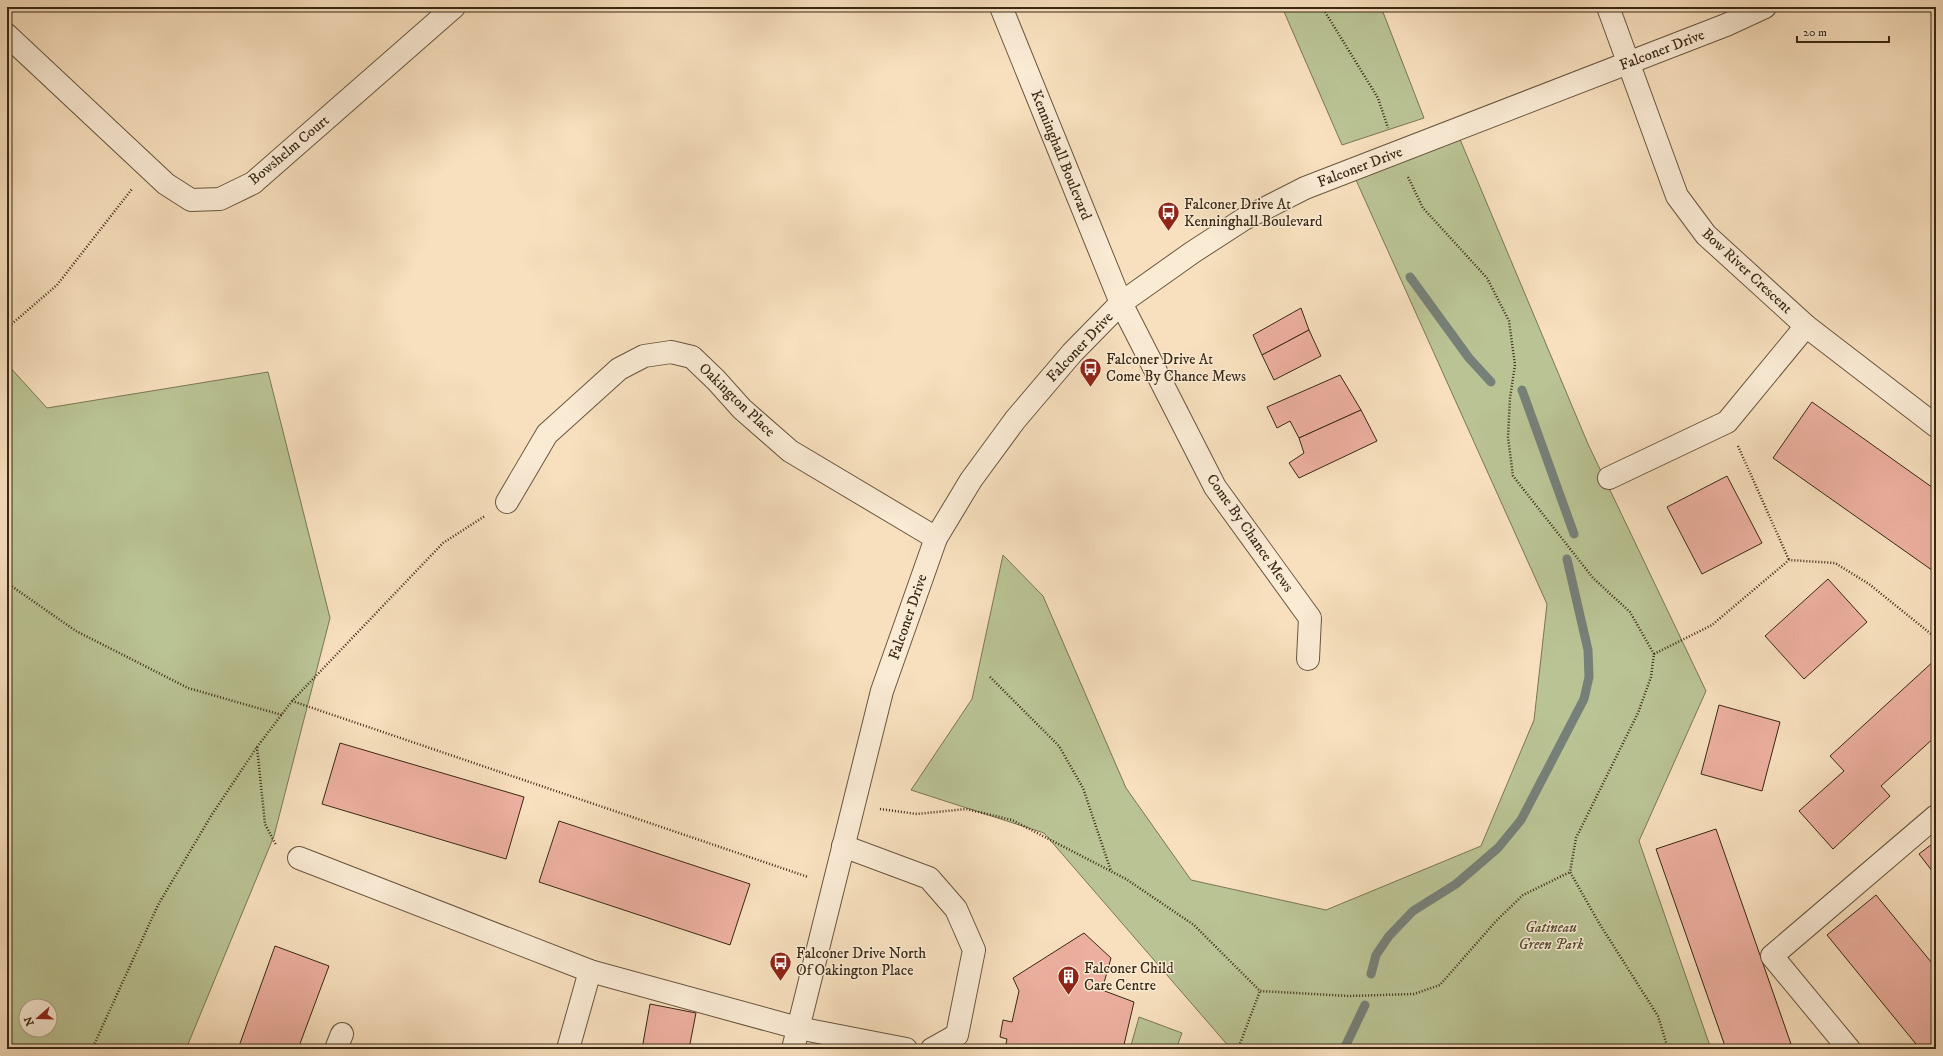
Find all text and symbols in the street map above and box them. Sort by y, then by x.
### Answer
scale bar [1797,18,1889,44]
street label: Falconer Drive [1617,25,1707,75]
text: 20 m [1803,25,1827,40]
street label: Kenninghall Boulevard [1026,87,1096,223]
street label: Bowshelm Court [245,111,333,189]
street label: Falconer Drive [1315,142,1405,192]
place label: Falconer Drive At Kenninghall Boulevard [1184,195,1323,231]
bus stop icon: Falconer Drive At Kenninghall Boulevard [1155,200,1181,233]
street label: Bow River Crescent [1698,224,1796,318]
street label: Falconer Drive [1043,308,1117,386]
place label: Falconer Drive At Come By Chance Mews [1106,350,1246,386]
bus stop icon: Falconer Drive At Come By Chance Mews [1078,355,1104,388]
street label: Oakington Place [695,359,779,441]
street label: Come By Chance Mews [1202,470,1298,596]
street label: Falconer Drive [884,572,932,662]
park label: Gatineau Green Park [1518,918,1584,954]
place label: Falconer Drive North Of Oakington Place [796,944,926,980]
bus stop icon: Falconer Drive North Of Oakington Place [767,949,793,982]
place label: Falconer Child Care Centre [1084,959,1174,995]
building icon: Falconer Child Care Centre [1056,964,1082,997]
north arrow [18,998,58,1038]
text: N [21,1014,38,1028]

